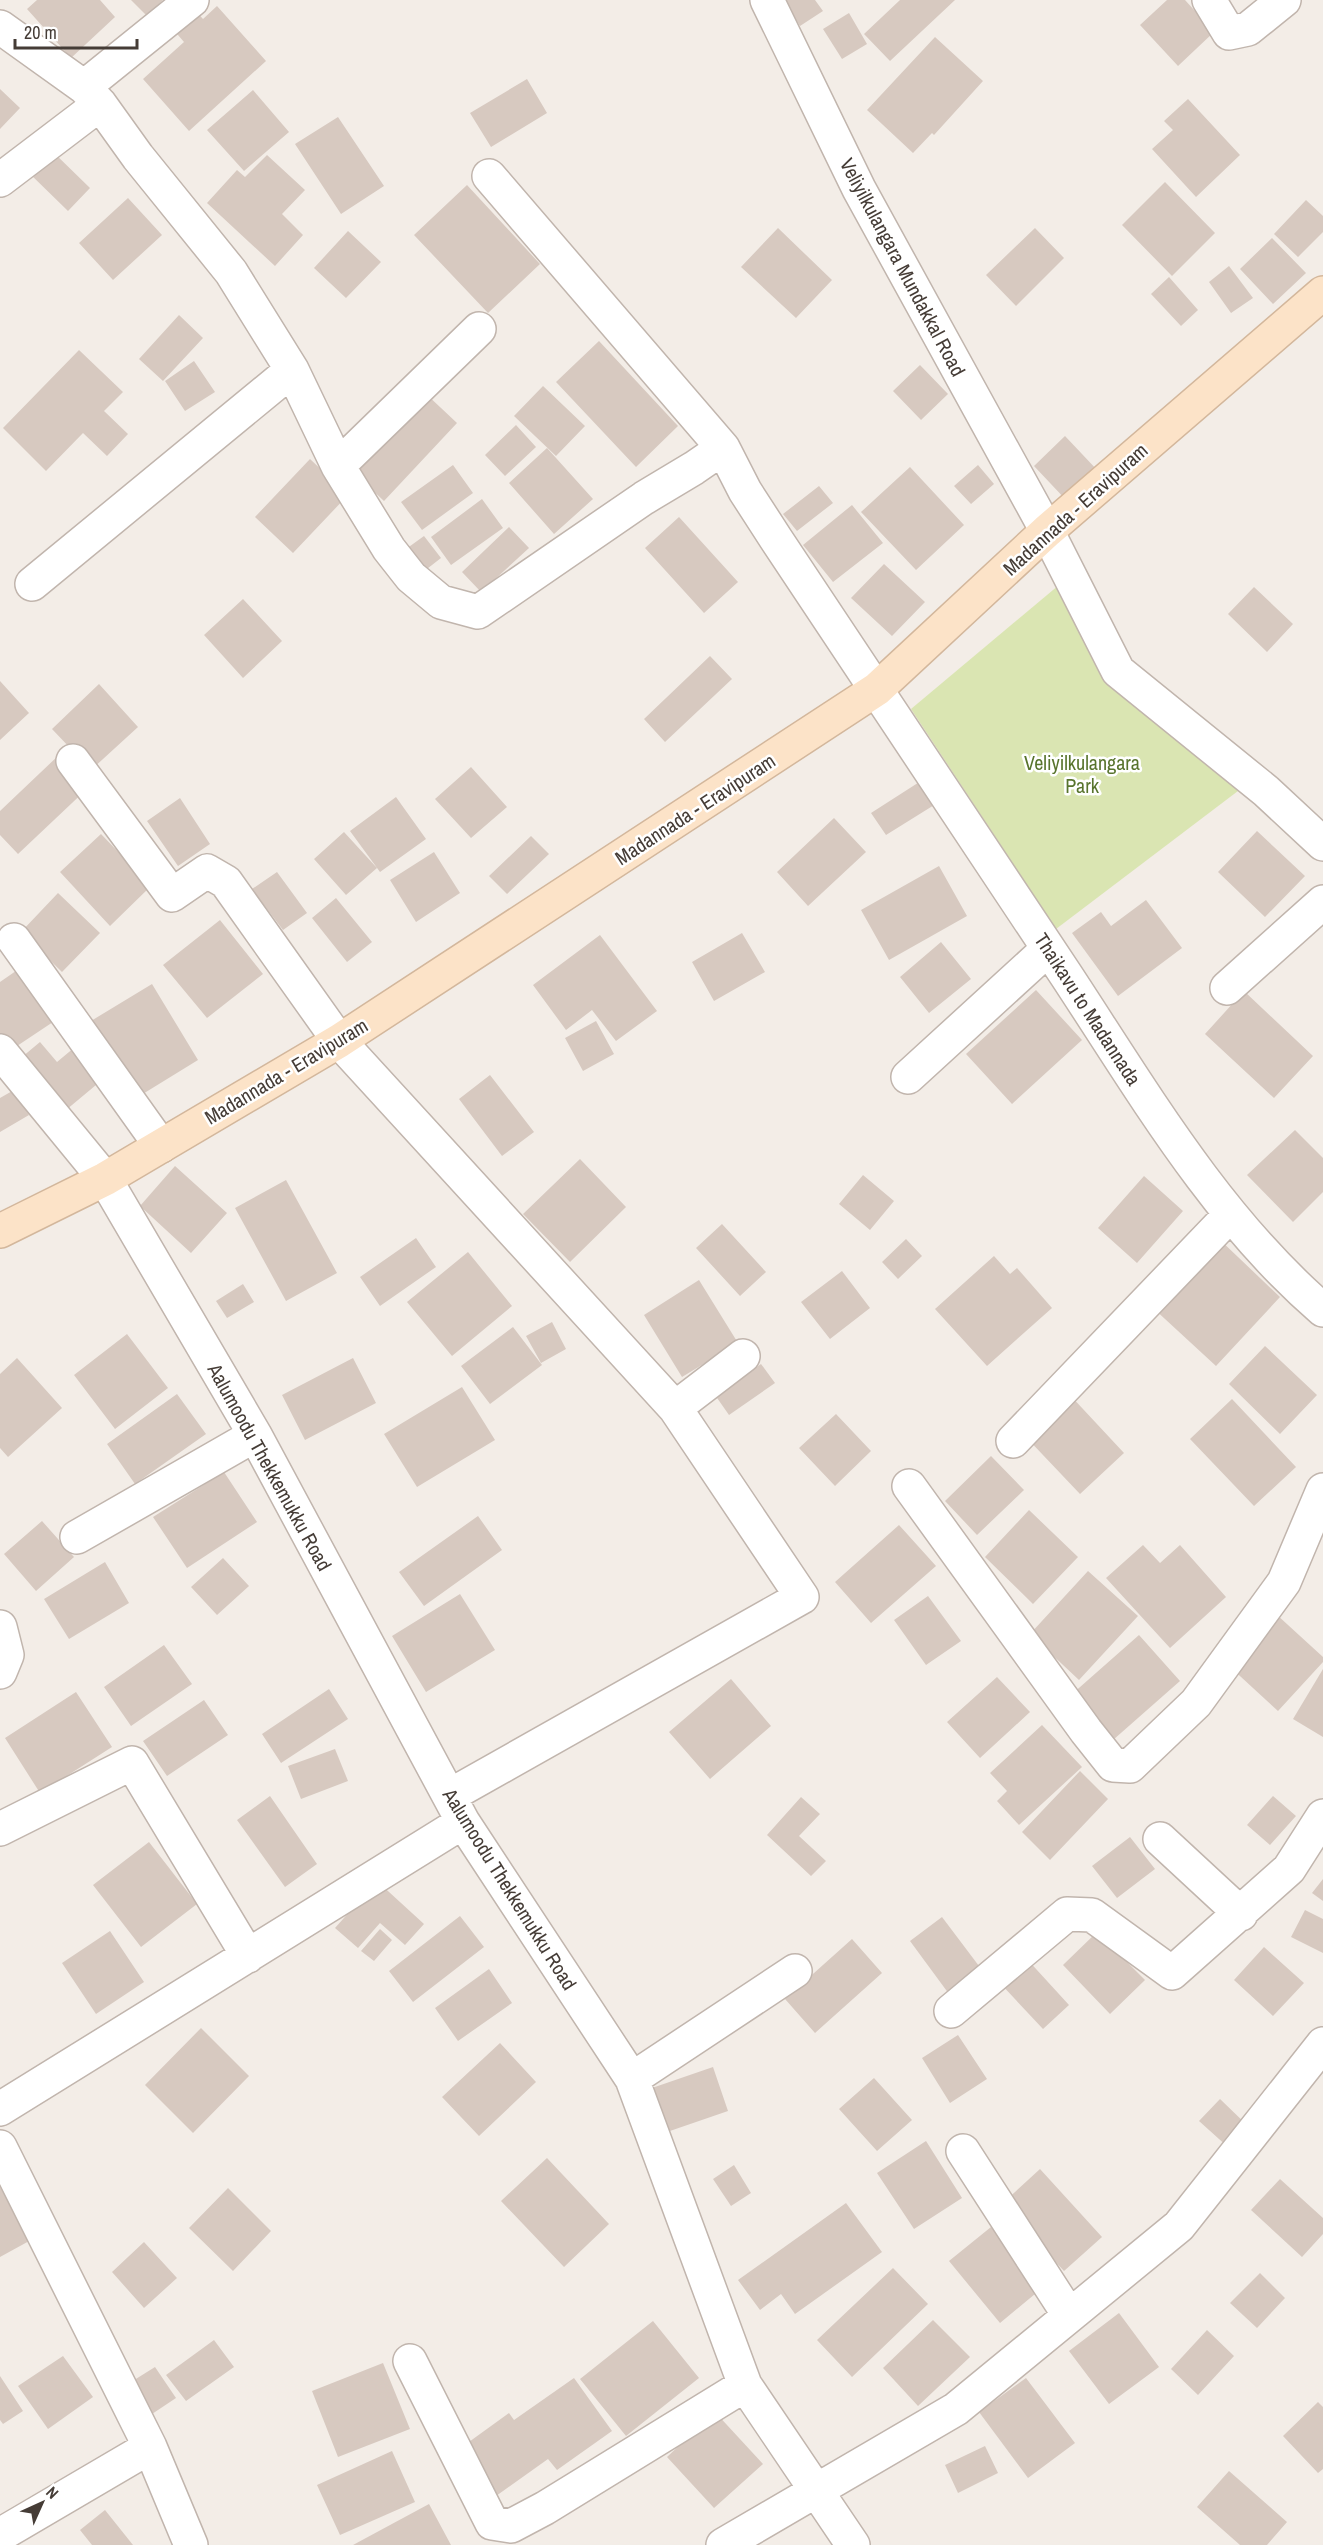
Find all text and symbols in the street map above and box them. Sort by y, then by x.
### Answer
scale bar [15,12,136,50]
text: 20 m [24,20,57,45]
street label: Veliyilkulangara Mundakkal Road [834,153,972,381]
street label: Madannada - Eravipuram [997,437,1153,581]
street label: Madannada - Eravipuram [610,747,780,871]
park label: Veliyilkulangara Park [1024,749,1140,799]
street label: Thaikavu to Madannada [1029,927,1147,1091]
street label: Madannada - Eravipuram [199,1012,373,1130]
street label: Aalumoodu Thekkemukku Road [201,1358,338,1575]
street label: Aalumoodu Thekkemukku Road [436,1782,583,1995]
north arrow [12,2473,72,2533]
text: N [41,2481,64,2504]

